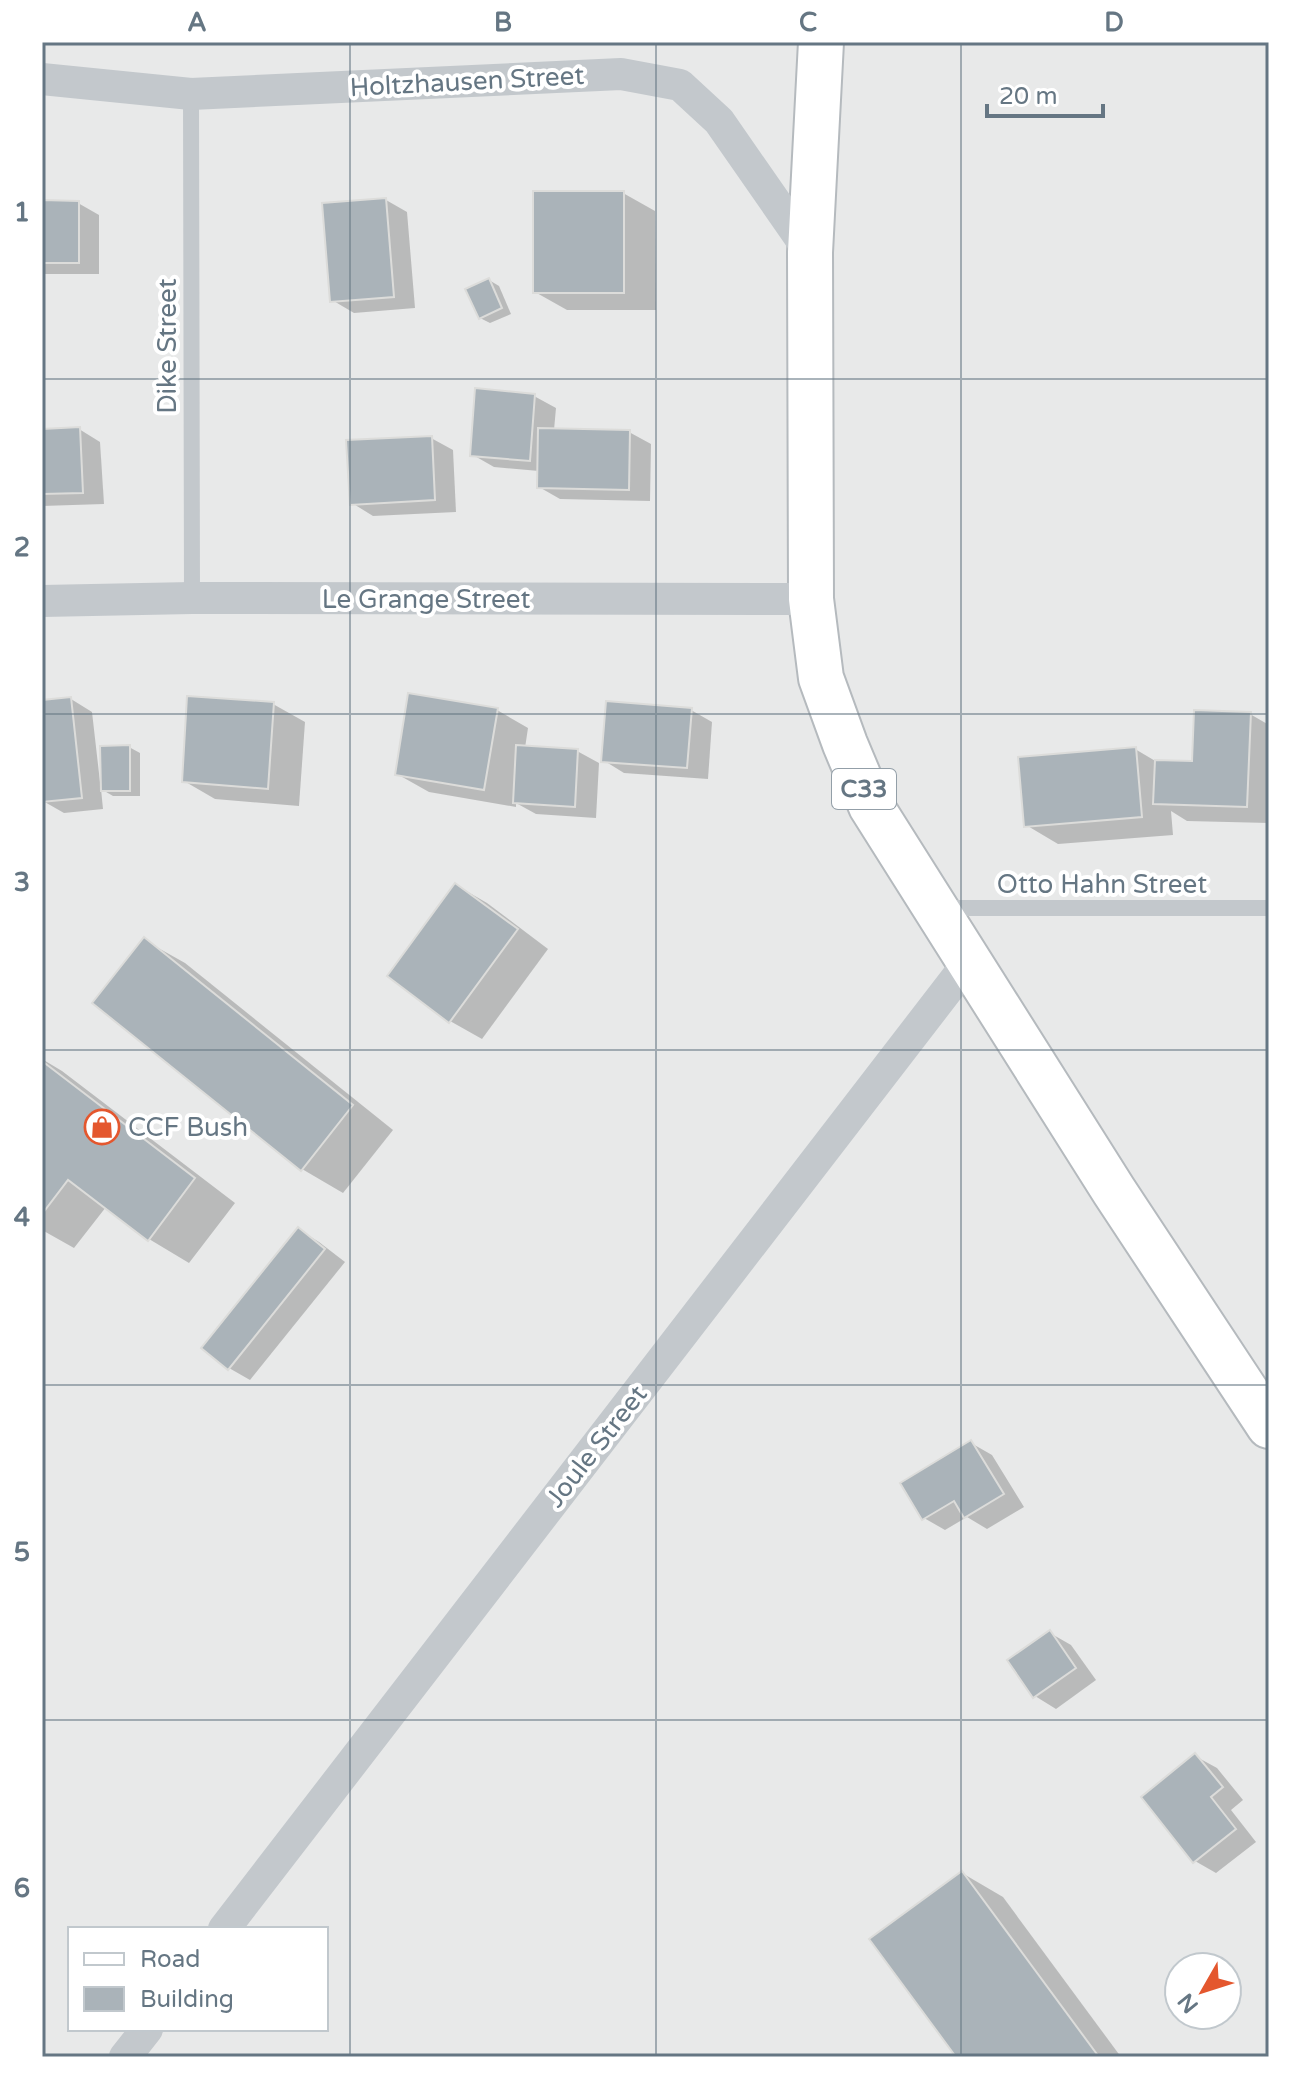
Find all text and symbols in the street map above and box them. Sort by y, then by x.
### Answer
text: A [187,7,207,38]
text: B [494,7,512,38]
text: C [799,7,817,38]
text: D [1104,7,1124,38]
street label: Holtzhausen Street [349,60,585,103]
scale bar [987,68,1103,118]
text: 20 m [999,82,1057,111]
text: 1 [14,197,30,228]
street label: Dike Street [152,278,183,414]
text: 2 [14,532,30,563]
street label: Le Grange Street [322,584,530,615]
road number: C33 [832,769,896,809]
text: 3 [14,867,30,898]
street label: Otto Hahn Street [997,869,1207,900]
shop icon: CCF Bush [83,1108,121,1146]
place label: CCF Bush [128,1112,248,1143]
text: 4 [14,1202,30,1233]
street label: Joule Street [539,1379,654,1513]
text: 5 [14,1537,30,1568]
text: 6 [14,1873,30,1904]
legend [68,1927,328,2031]
text: Road [140,1945,200,1974]
north arrow [1163,1951,1243,2031]
text: Building [140,1985,234,2014]
text: N [1173,1988,1204,2018]

